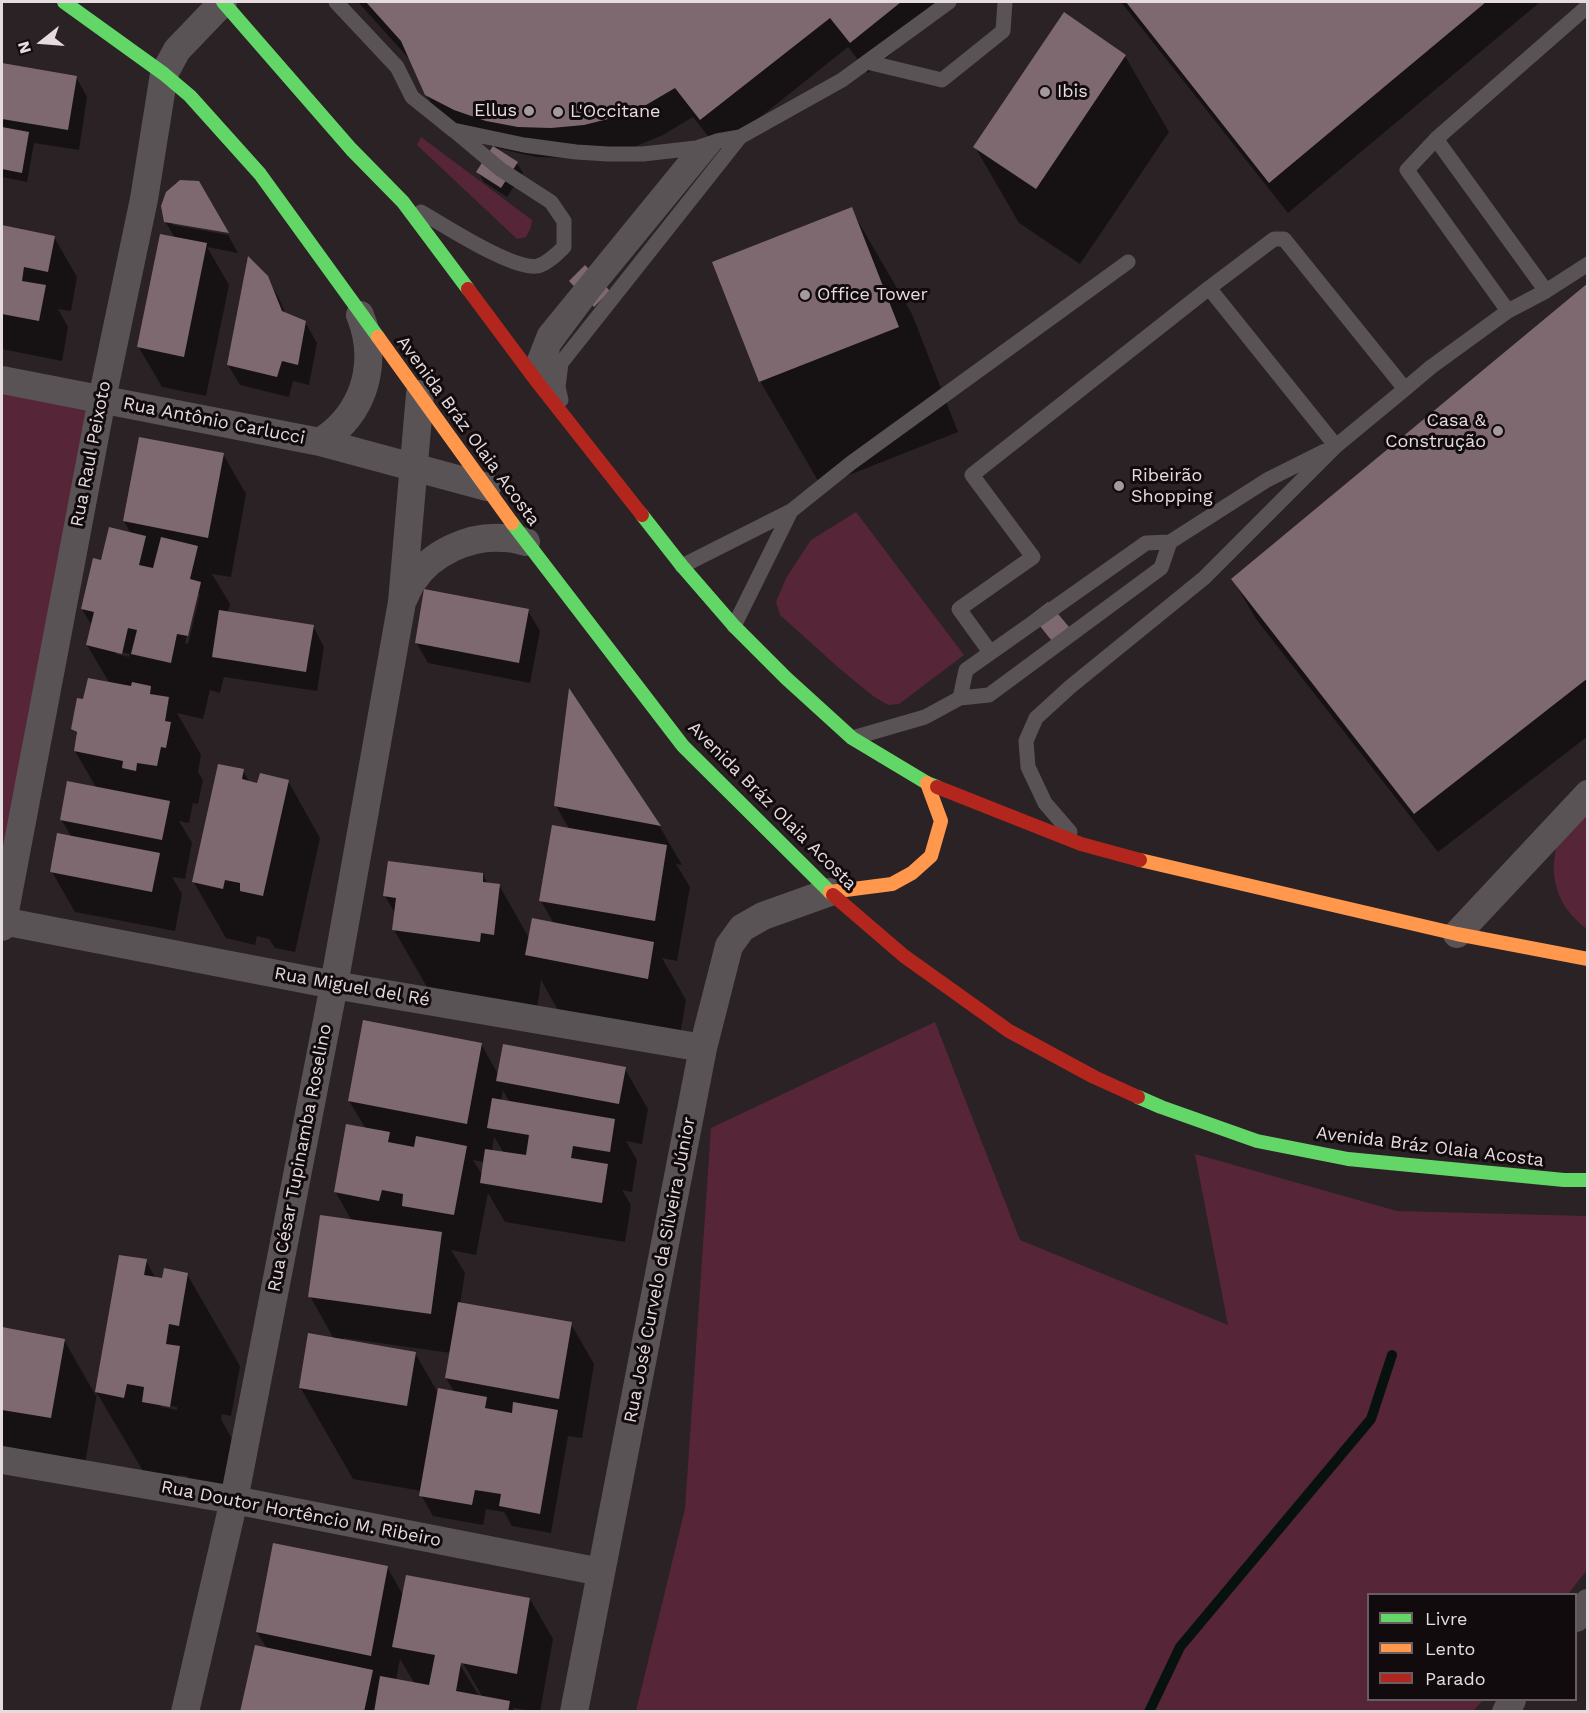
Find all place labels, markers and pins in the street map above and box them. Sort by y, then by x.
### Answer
place label: Ibis [1057,81,1088,103]
marker: Ibis [1038,85,1052,99]
place label: Ellus [474,100,517,122]
place label: L'Occitane [570,101,661,123]
marker: Ellus [522,104,536,118]
marker: L'Occitane [551,105,565,119]
place label: Office Tower [817,284,928,306]
marker: Office Tower [798,288,812,302]
place label: Casa & Construção [1385,410,1486,452]
marker: Casa & Construção [1491,424,1505,438]
place label: Ribeirão Shopping [1131,465,1213,508]
marker: Ribeirão Shopping [1112,479,1126,493]

